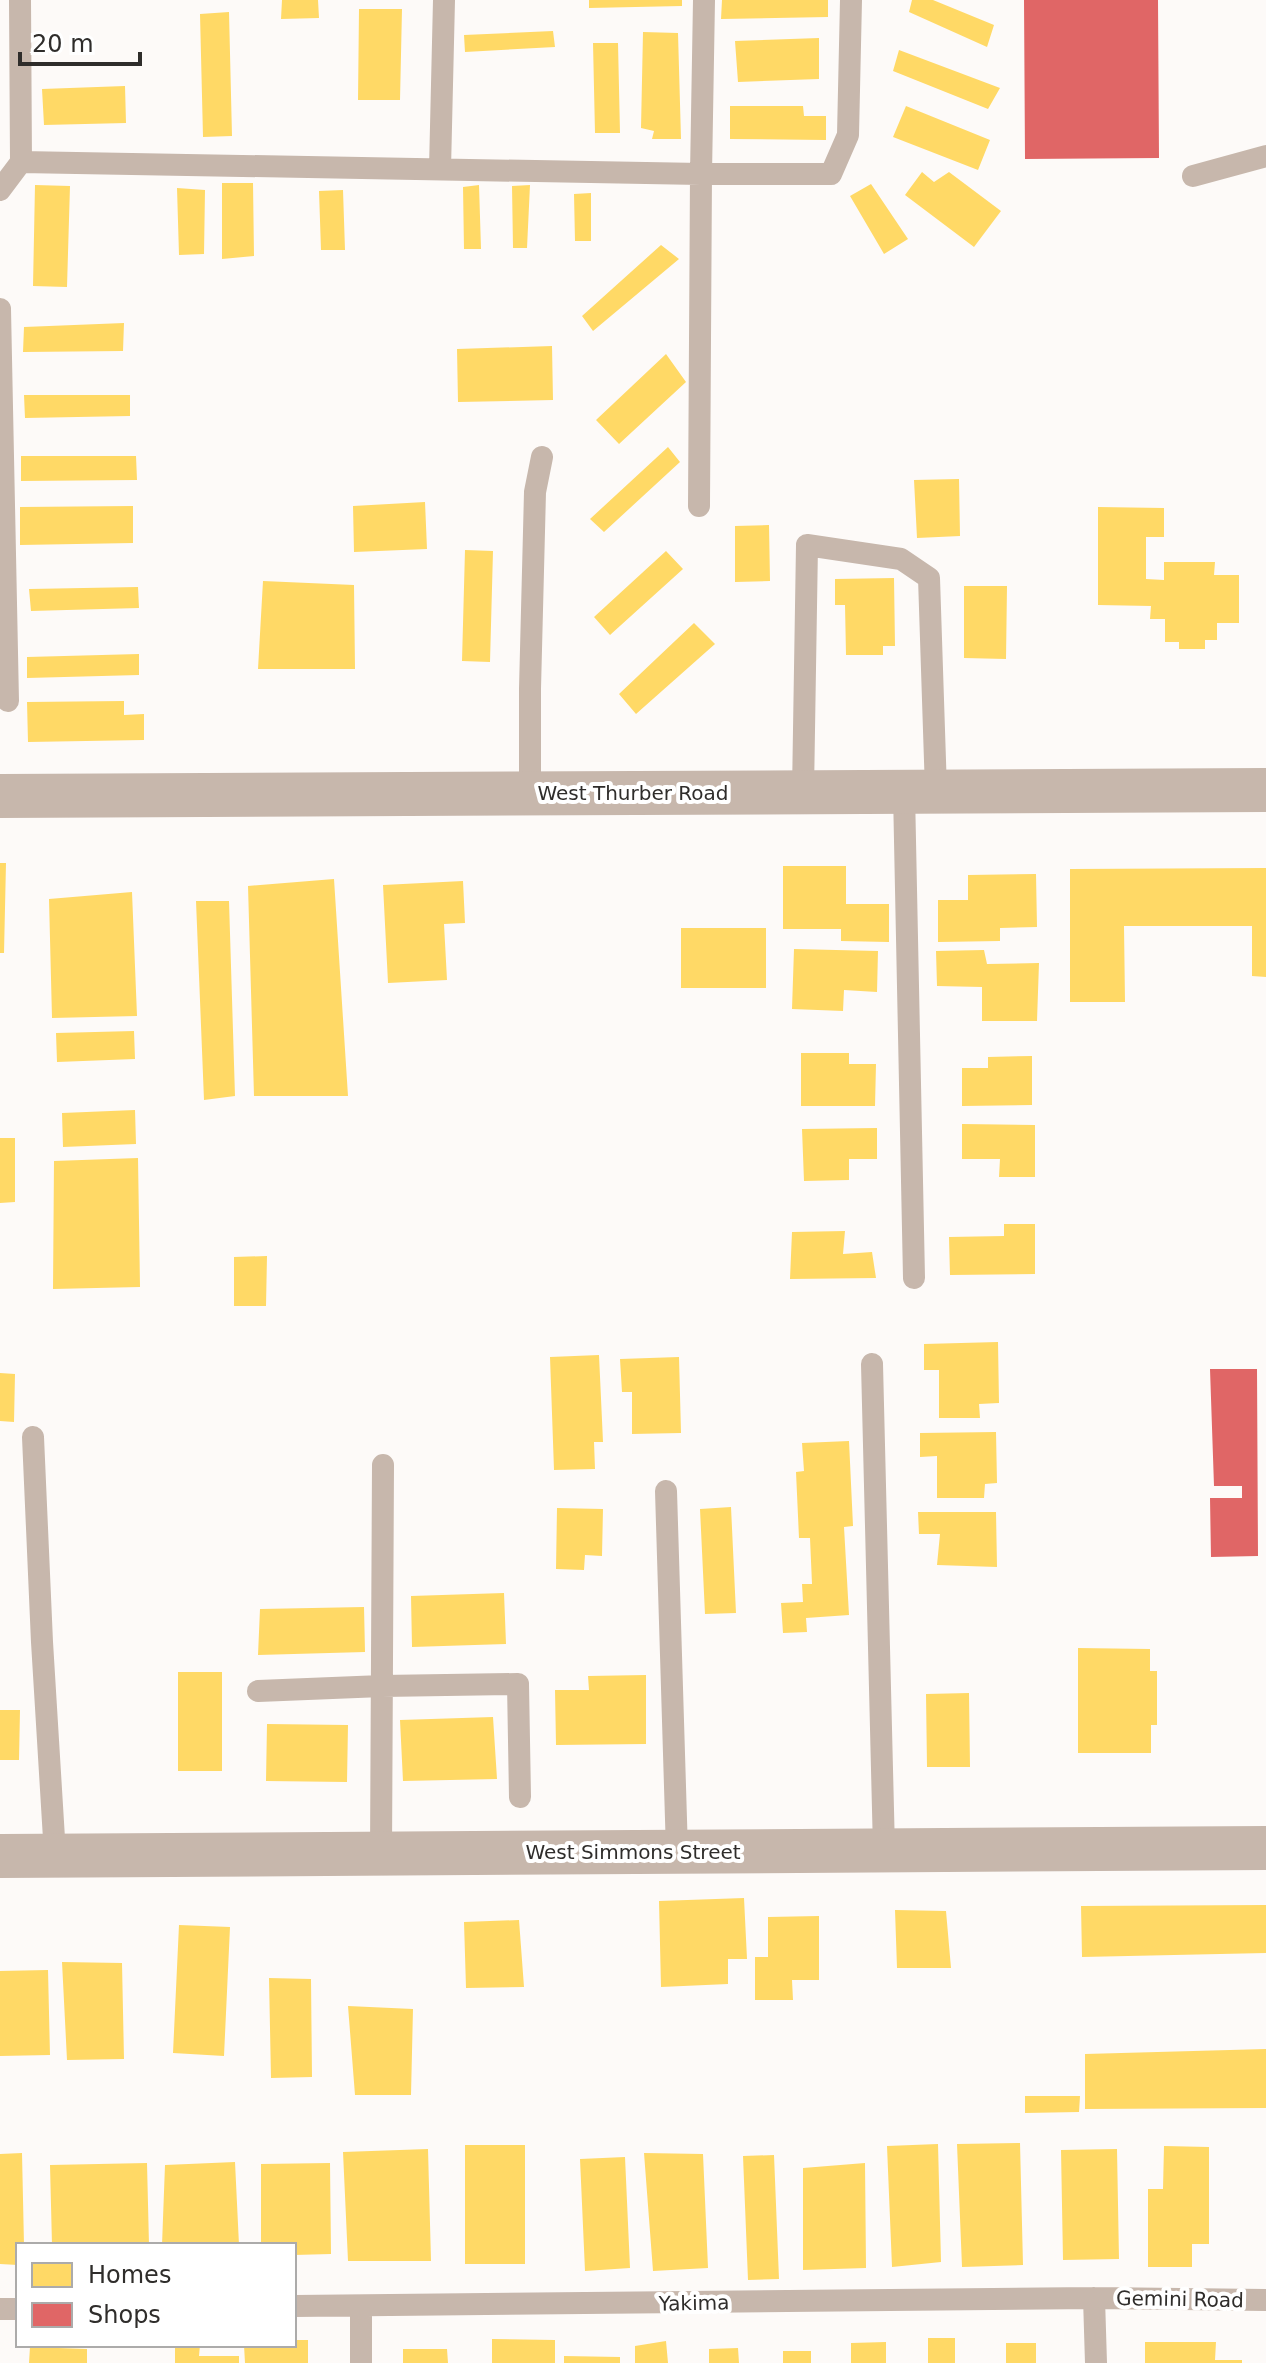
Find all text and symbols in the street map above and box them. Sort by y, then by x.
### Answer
scale bar [20,16,140,66]
text: 20 m [32,30,94,58]
street label: West Thurber Road [537,781,729,805]
street label: West Simmons Street [525,1840,741,1864]
legend [16,2243,296,2347]
text: Homes [88,2261,171,2289]
street label: Gemini Road [1116,2286,1244,2312]
street label: Yakima [657,2290,730,2316]
text: Shops [88,2301,161,2329]

